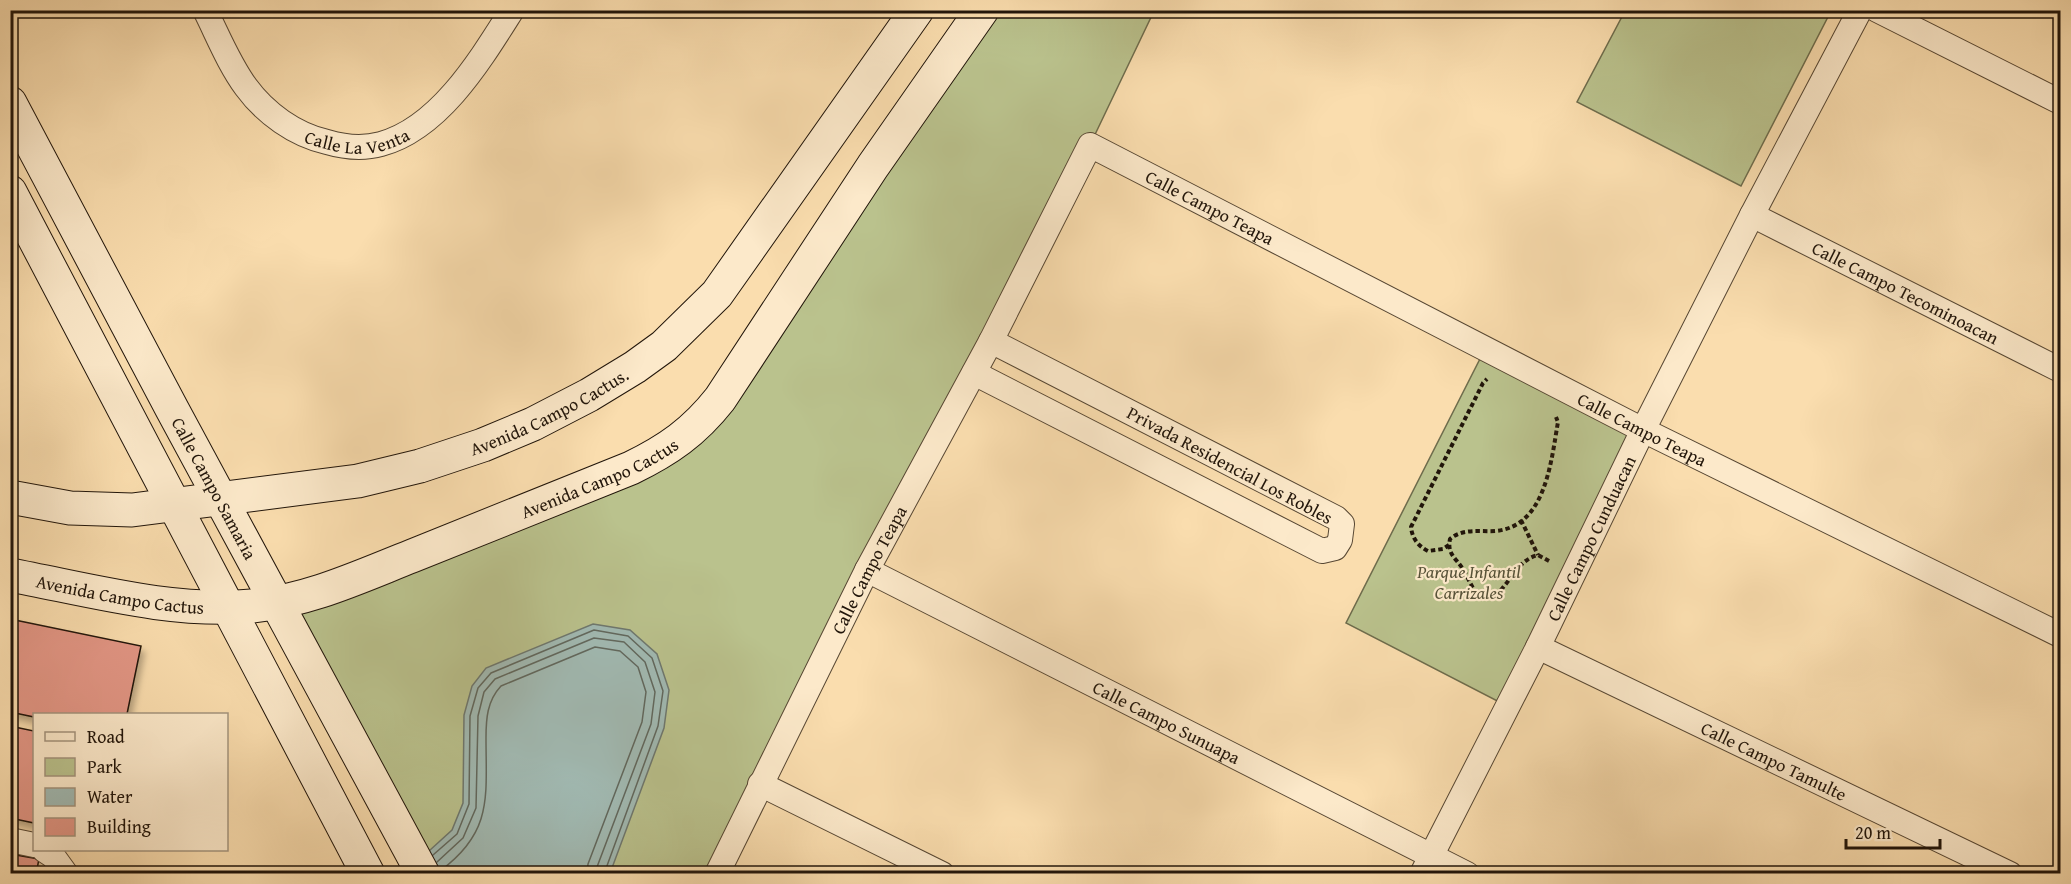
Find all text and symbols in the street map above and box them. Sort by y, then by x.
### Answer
street label: Calle La Venta [301,121,415,160]
street label: Calle Campo Teapa [1141,162,1279,251]
street label: Calle Campo Tecominoacan [1808,234,2004,351]
street label: Avenida Campo Cactus. [466,361,633,462]
street label: Calle Campo Teapa [1573,385,1712,473]
street label: Privada Residencial Los Robles [1122,399,1338,531]
street label: Calle Campo Samaria [165,412,264,564]
street label: Avenida Campo Cactus [517,431,684,525]
street label: Calle Campo Cunduacan [1539,451,1642,625]
street label: Calle Campo Teapa [824,500,913,638]
park label: Parque Infantil Carrizales [1416,558,1521,606]
street label: Avenida Campo Cactus [34,567,205,620]
street label: Calle Campo Sunuapa [1088,673,1245,771]
legend [33,713,228,851]
street label: Calle Campo Tamulte [1697,714,1852,807]
text: Road [87,723,125,750]
text: Park [87,753,123,780]
text: Water [87,783,133,810]
scale bar [1846,812,1940,850]
text: Building [87,813,151,840]
text: 20 m [1855,819,1891,846]

